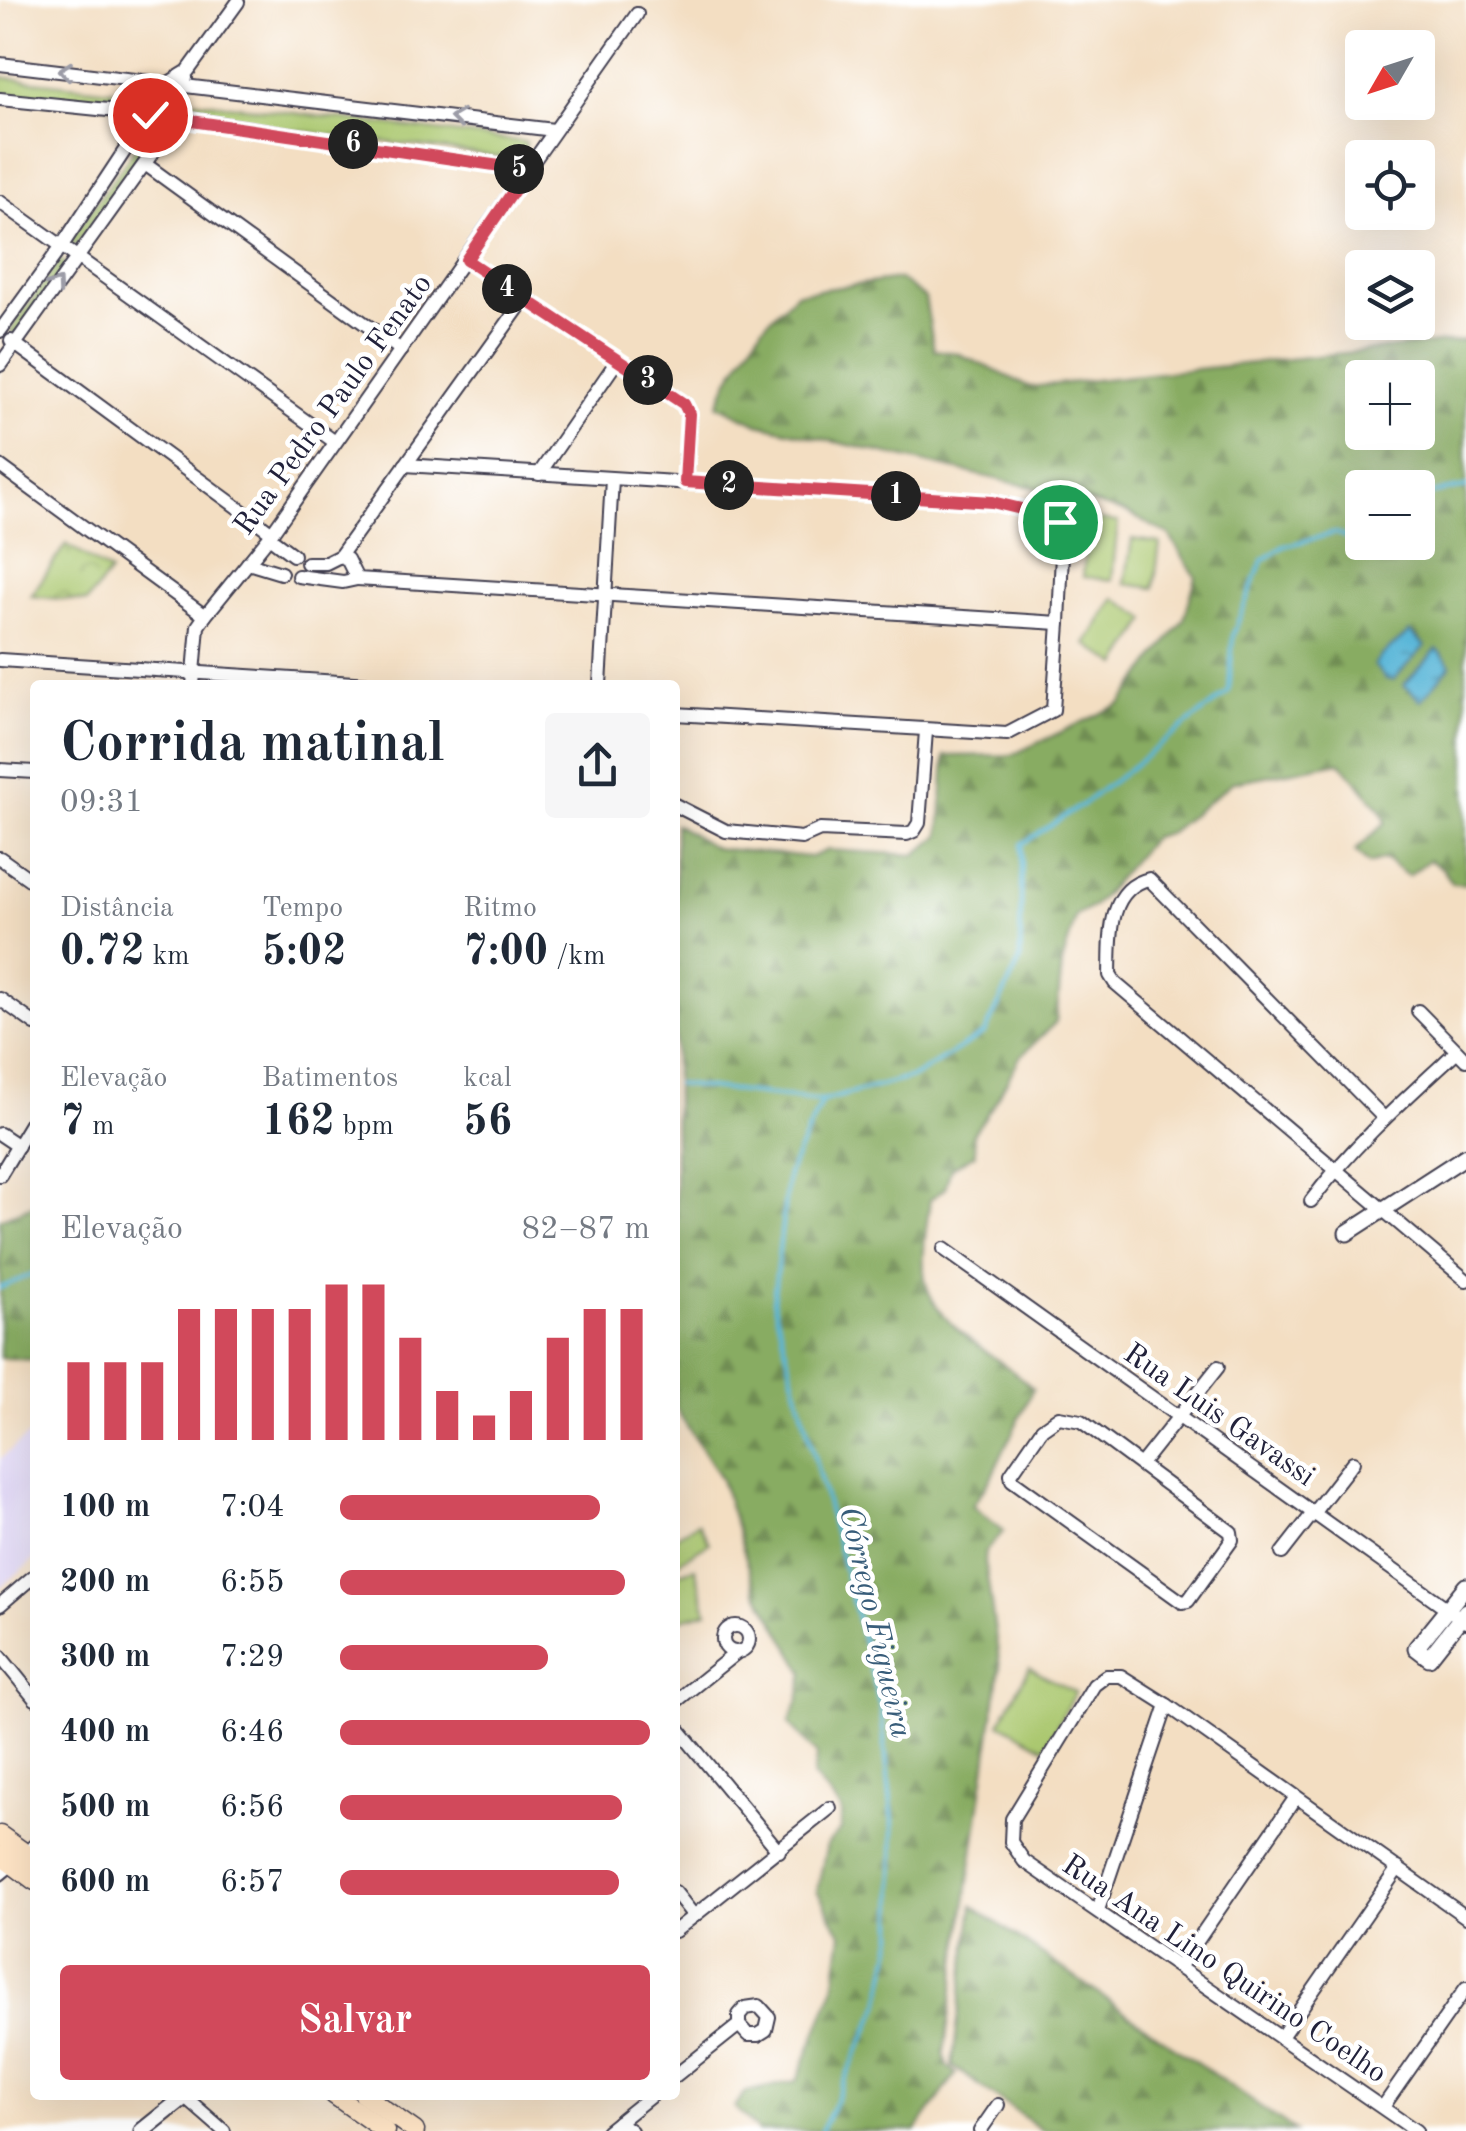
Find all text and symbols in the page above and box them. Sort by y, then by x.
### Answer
north arrow [1345,30,1435,120]
map controls [1345,30,1435,560]
one-way arrow [57,61,73,82]
pin [108,73,193,158]
icon: check [123,88,178,143]
one-way arrow [449,109,466,130]
pin: 6 [328,119,378,169]
text: 6 [345,130,361,158]
button: locate [1345,140,1435,230]
pin: 5 [494,144,544,194]
text: 5 [511,155,527,183]
button: layers [1345,250,1435,340]
pin: 4 [482,264,532,314]
street label: Rua Pedro Paulo Fenato [229,269,438,541]
text: 4 [499,275,515,303]
one-way arrow [44,278,62,297]
pin: 3 [623,355,673,405]
button: + [1345,360,1435,450]
text: 3 [640,366,656,394]
pin: 2 [704,460,754,510]
button: − [1345,470,1435,560]
text: 2 [721,471,737,499]
pin: 1 [871,471,921,521]
pin [1018,480,1103,565]
text: 1 [888,482,904,510]
icon: arrive [1033,495,1088,550]
button: share [545,713,650,818]
text: Corrida matinal [60,718,445,773]
text: 09:31 [60,787,143,819]
text: Distância [60,895,174,923]
text: Tempo [262,895,343,923]
text: Ritmo [463,895,537,923]
text: 0.72 [60,932,145,974]
text: 5:02 [262,932,347,974]
text: 7:00 [463,932,548,974]
text: km [145,943,189,971]
text: /km [548,943,605,971]
text: Elevação [60,1065,167,1093]
text: Batimentos [262,1065,398,1093]
text: kcal [463,1065,512,1093]
text: 7 [60,1102,84,1144]
text: 162 [262,1102,335,1144]
text: 56 [463,1102,512,1144]
text: m [84,1113,114,1141]
text: bpm [335,1113,394,1141]
text: Elevação [60,1214,183,1246]
text: 82–87 m [522,1214,650,1246]
street label: Rua Luis Gavassi [1118,1339,1320,1493]
text: 100 m [60,1492,150,1524]
text: 7:04 [220,1492,285,1524]
water label: Córrego Figueira [832,1504,916,1742]
text: 200 m [60,1567,150,1599]
text: 6:55 [220,1567,285,1599]
text: 300 m [60,1642,150,1674]
text: 7:29 [220,1642,285,1674]
text: 400 m [60,1717,150,1749]
text: 6:46 [220,1717,285,1749]
text: 500 m [60,1792,150,1824]
text: 6:56 [220,1792,285,1824]
street label: Rua Ana Lino Quirino Coelho [1056,1850,1391,2089]
text: 600 m [60,1867,150,1899]
text: 6:57 [220,1867,285,1899]
button: Salvar [60,1965,650,2080]

